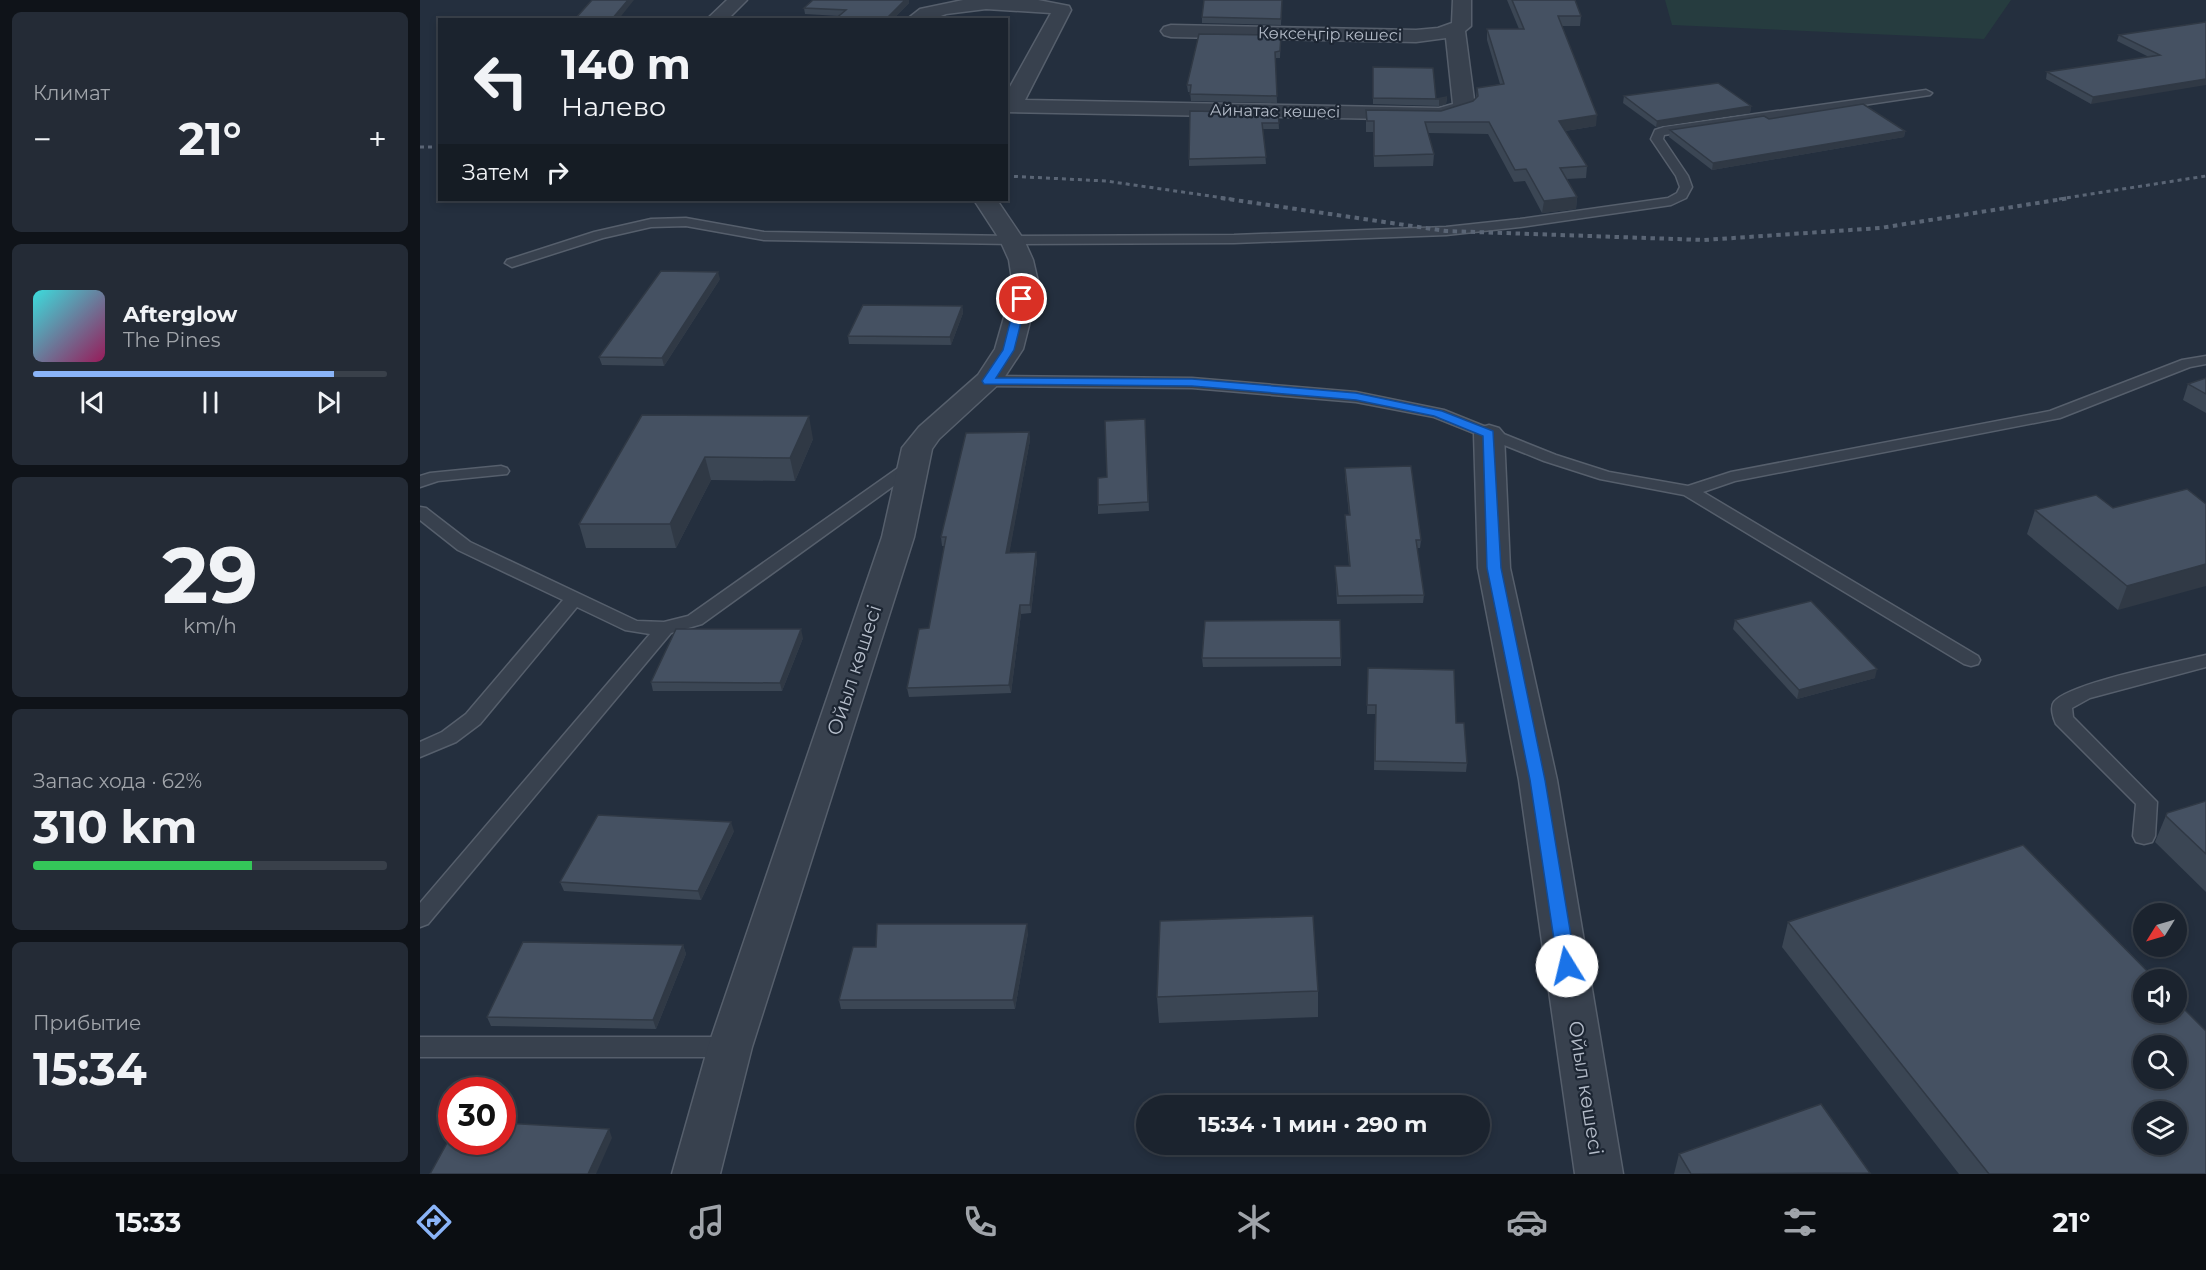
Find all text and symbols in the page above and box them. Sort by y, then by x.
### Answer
street label: Көксеңгір көшесі [1258,23,1402,45]
text: 140 m [561,38,691,90]
icon: left [462,42,540,120]
text: Климат [33,81,110,105]
text: Налево [561,90,666,123]
street label: Айнатас көшесі [1210,100,1340,122]
text: 21° [178,111,242,166]
text: − [33,119,52,159]
text: + [368,119,387,159]
icon: right [541,156,574,189]
text: Затем [462,159,529,186]
pin [996,273,1047,324]
icon: arrive [1005,282,1038,315]
text: Afterglow [123,301,237,328]
text: The Pines [123,328,220,352]
icon: previous [76,386,109,419]
icon: pause [194,386,227,419]
icon: next [312,386,345,419]
text: 29 [162,527,258,623]
street label: Ойыл көшесі [822,602,886,738]
text: km/h [183,614,237,638]
text: Запас хода · 62% [33,769,202,793]
text: 310 km [33,799,197,854]
north arrow [2133,903,2187,957]
map controls [2133,903,2187,1155]
position arrow [1535,934,1599,998]
button: sound [2133,969,2187,1023]
text: Прибытие [33,1011,141,1035]
street label: Ойыл көшесі [1564,1019,1608,1157]
button: search [2133,1035,2187,1089]
text: 15:34 [33,1041,147,1096]
speed limit sign: 30 [438,1077,516,1155]
button: layers [2133,1101,2187,1155]
text: 15:34 · 1 мин · 290 m [1199,1111,1427,1138]
icon: directions [413,1201,455,1243]
icon: music [686,1201,728,1243]
icon: phone [959,1201,1001,1243]
icon: climate [1233,1201,1275,1243]
icon: car [1506,1201,1548,1243]
icon: filters [1779,1201,1821,1243]
text: 15:33 [116,1206,181,1239]
text: 21° [2053,1206,2090,1239]

